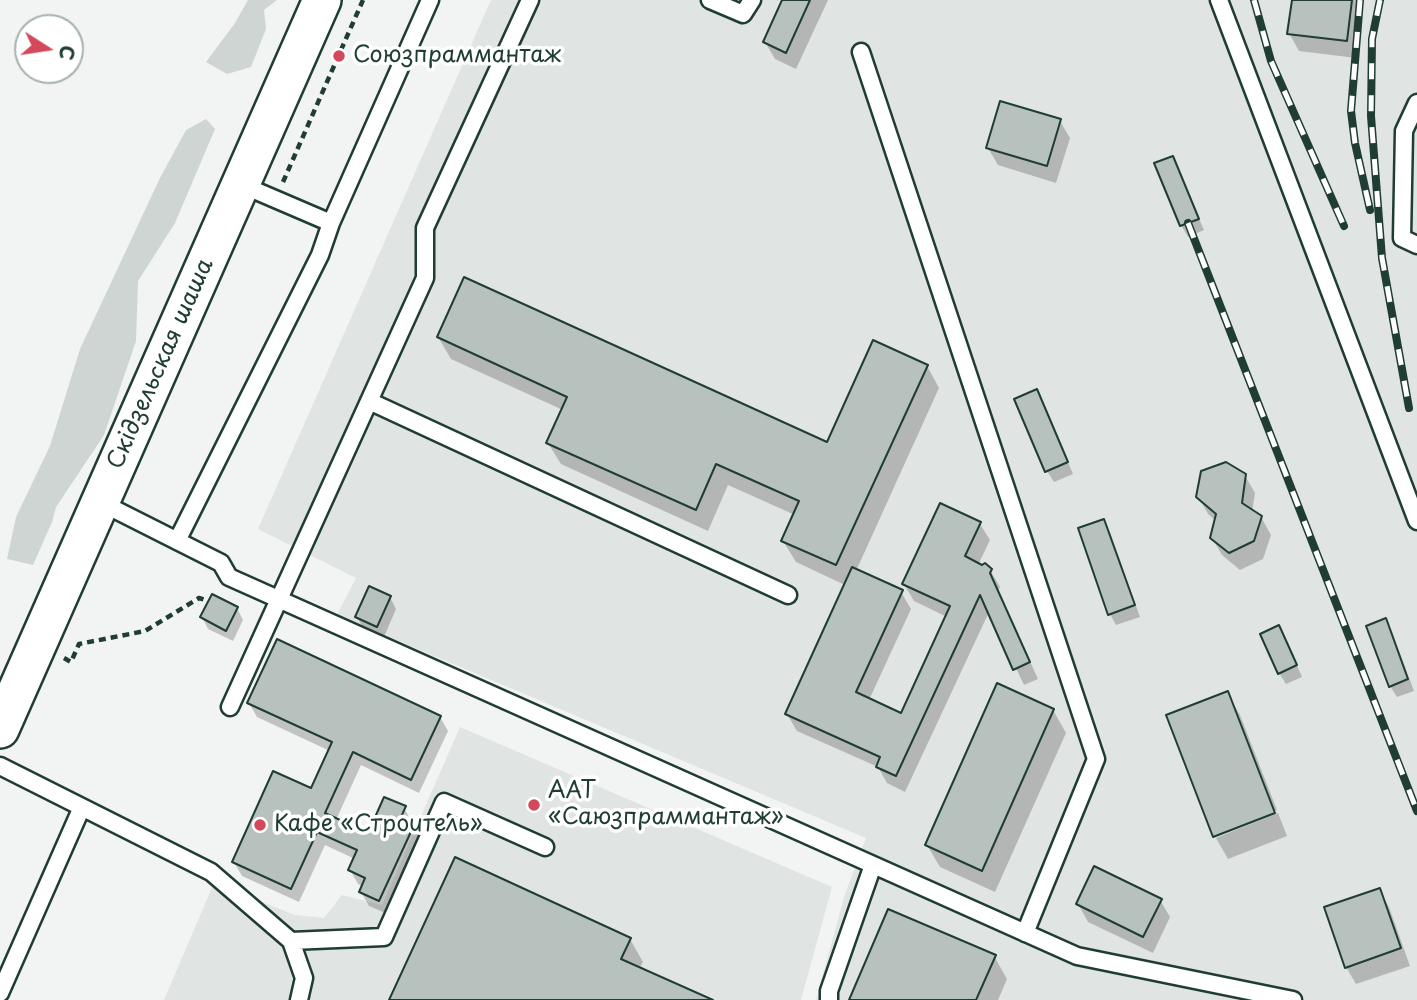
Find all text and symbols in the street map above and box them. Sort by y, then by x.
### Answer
north arrow [14,14,84,84]
place label: Союзпраммантаж [353,42,561,70]
text: С [52,43,83,63]
marker: Союзпраммантаж [331,48,347,64]
street label: Скідзельская шаша [102,254,220,474]
place label: ААТ «Саюзпраммантаж» [548,778,784,832]
marker: ААТ «Саюзпраммантаж» [526,797,542,813]
place label: Кафе «Строитель» [274,811,483,839]
marker: Кафе «Строитель» [252,817,268,833]

